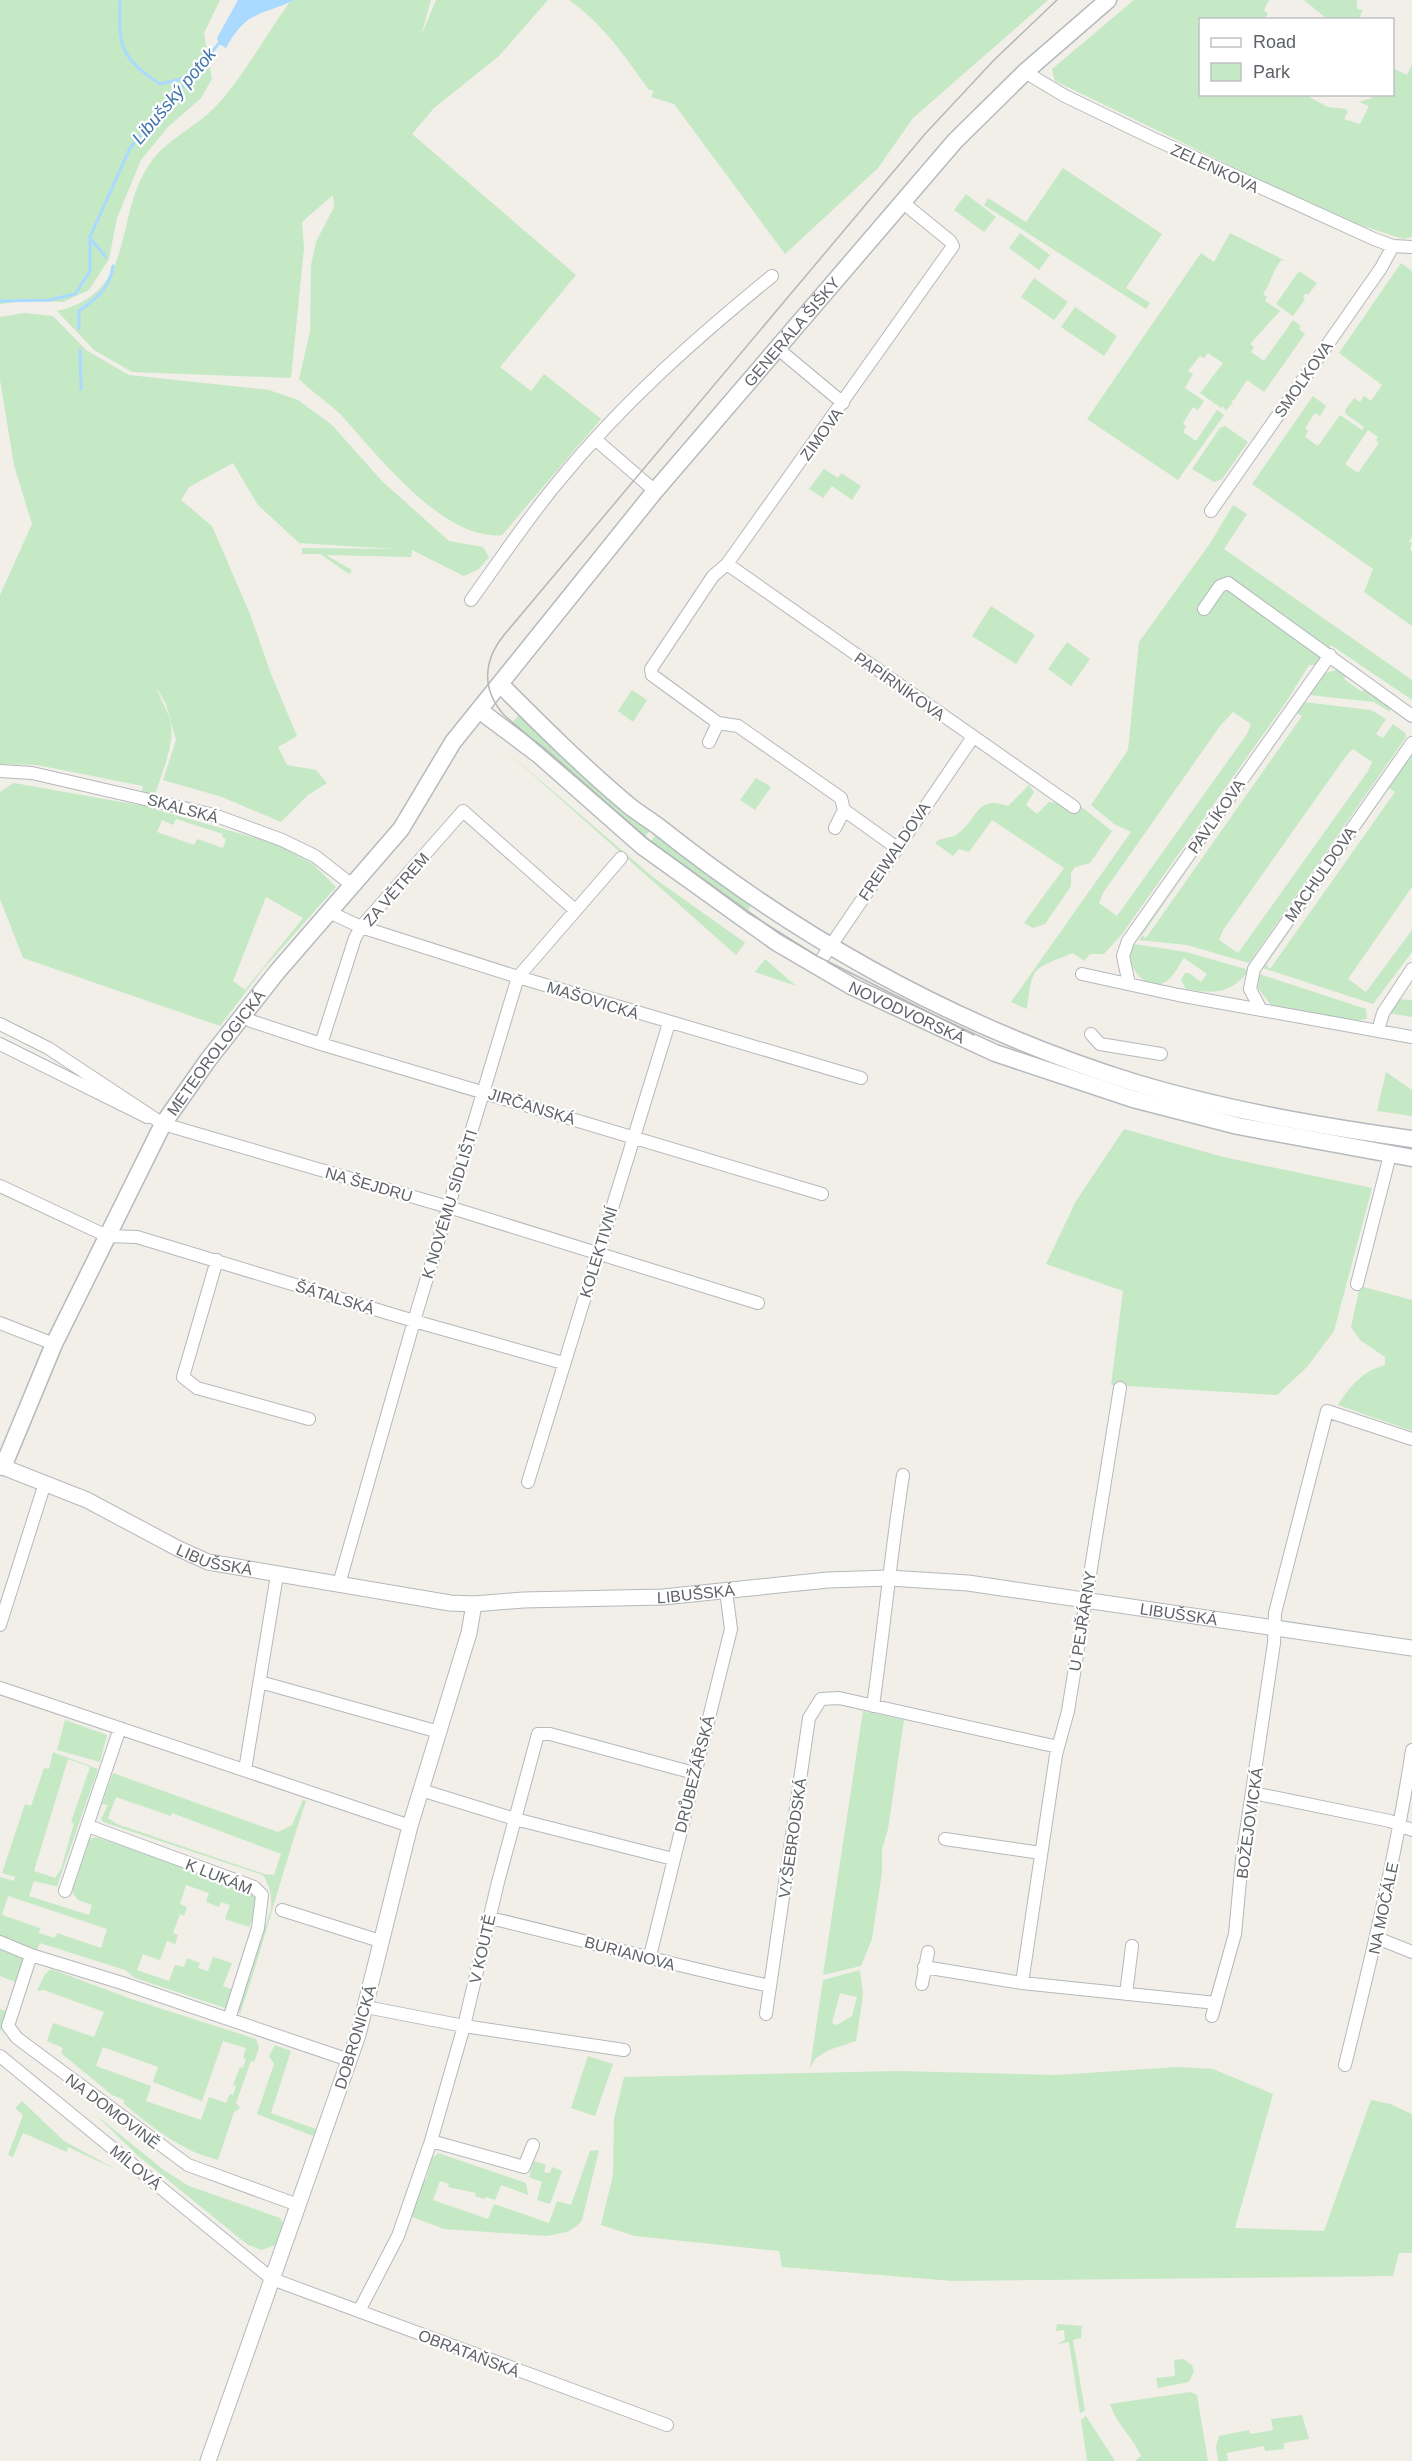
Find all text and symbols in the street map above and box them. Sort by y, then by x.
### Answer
legend [1199,18,1394,96]
text: Road [1253,32,1296,52]
water label: Libušský potok [128,43,221,148]
text: Park [1253,62,1291,82]
street label: ZELENKOVA [1168,141,1262,196]
street label: GENERÁLA ŠIŠKY [741,274,843,390]
street label: SMOLKOVA [1271,338,1336,420]
street label: ZIMOVA [797,405,846,464]
street label: PAPÍRNÍKOVA [851,648,949,724]
street label: PAVLÍKOVA [1184,775,1248,856]
street label: SKALSKÁ [145,790,221,826]
street label: FREIWALDOVA [855,799,934,904]
street label: MACHULDOVA [1281,823,1360,925]
street label: ZA VĚTREM [359,849,433,929]
street label: MAŠOVICKÁ [545,977,641,1023]
street label: NOVODVORSKÁ [846,978,968,1047]
street label: METEOROLOGICKÁ [164,986,269,1119]
street label: JIRČANSKÁ [486,1084,578,1128]
street label: K NOVÉMU SÍDLIŠTI [418,1127,480,1281]
street label: NA ŠEJDRU [323,1163,415,1205]
street label: KOLEKTIVNÍ [576,1204,621,1300]
street label: ŠÁTALSKÁ [293,1276,377,1318]
street label: LIBUŠSKÁ [174,1541,254,1578]
street label: U PEJŘÁRNY [1065,1569,1099,1672]
street label: LIBUŠSKÁ [657,1581,736,1606]
street label: LIBUŠSKÁ [1139,1600,1219,1628]
street label: DRŮBEŽÁŘSKÁ [671,1713,717,1834]
street label: BOŽEJOVICKÁ [1232,1766,1266,1880]
street label: VYŠEBRODSKÁ [775,1777,809,1899]
street label: K LUKÁM [183,1854,255,1898]
street label: NA MOČÁLE [1364,1860,1402,1956]
street label: V KOUTĚ [465,1913,499,1985]
street label: BURIANOVA [583,1933,677,1974]
street label: DOBRONICKÁ [331,1983,379,2091]
street label: NA DOMOVINĚ [62,2070,164,2152]
street label: MÍLOVÁ [107,2141,165,2193]
street label: OBRATAŇSKÁ [416,2325,522,2381]

